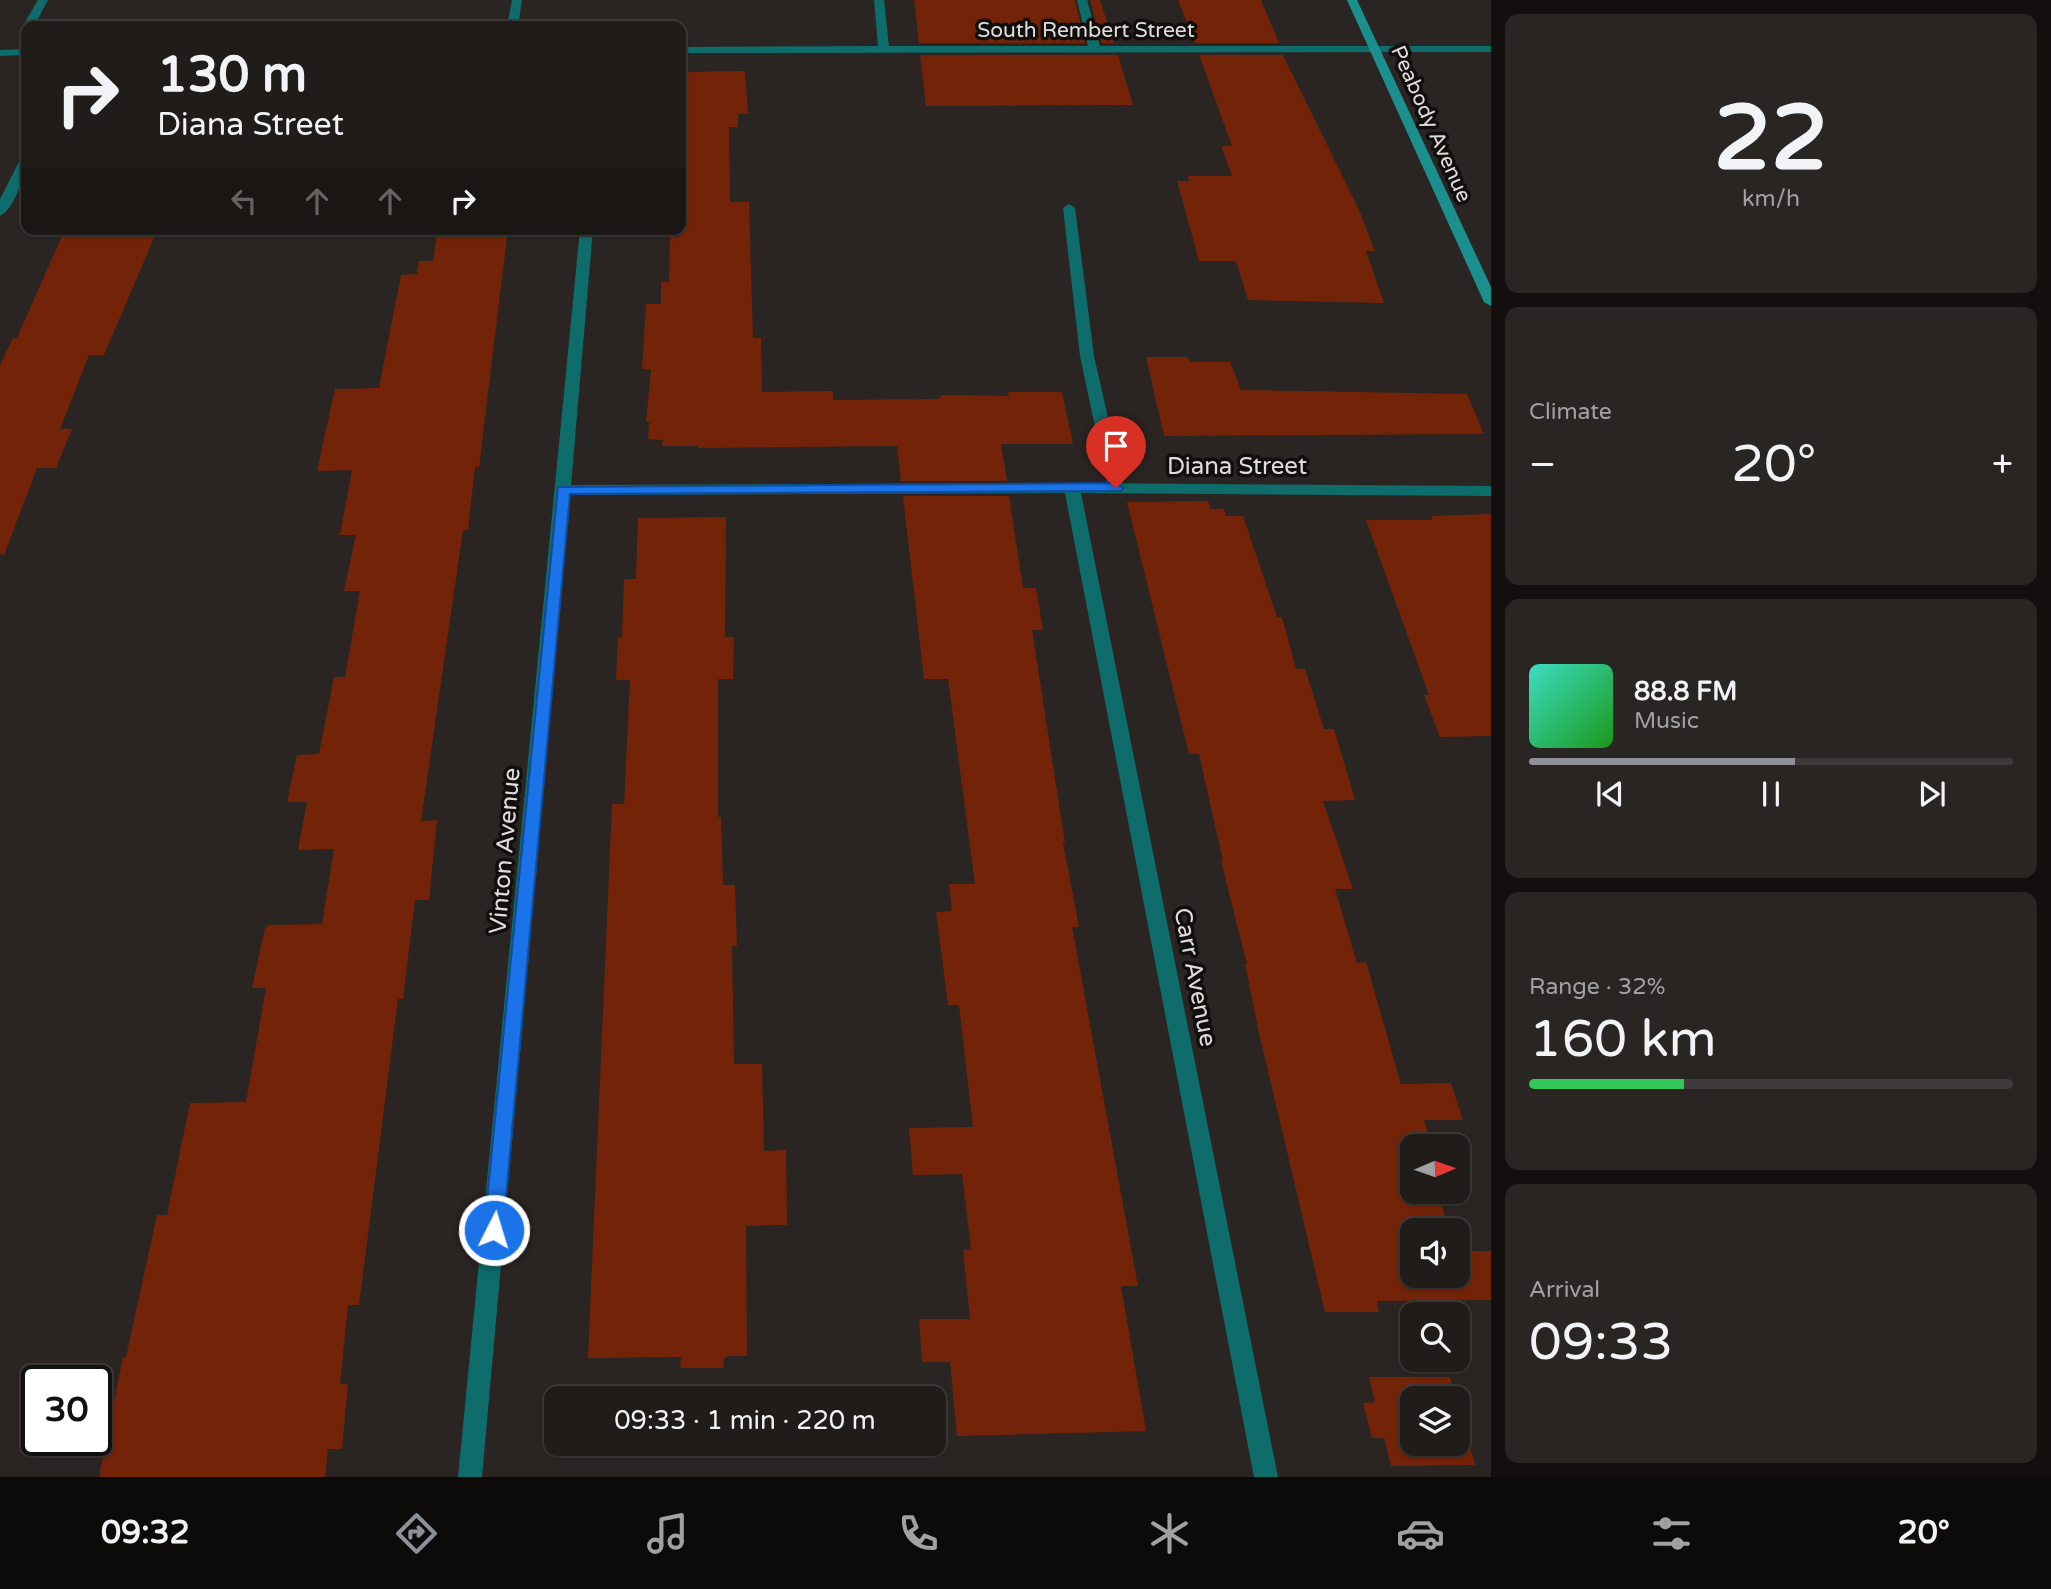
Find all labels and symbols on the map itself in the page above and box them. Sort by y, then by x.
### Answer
street label: South Rembert Street [977,18,1195,43]
street label: Peabody Avenue [1385,42,1477,206]
pin [1086,416,1146,488]
street label: Diana Street [1167,452,1307,481]
street label: Vinton Avenue [483,767,527,935]
street label: Carr Avenue [1167,905,1223,1049]
north arrow [1400,1134,1470,1204]
position arrow [457,1193,531,1267]
speed limit sign: 30 [21,1365,112,1456]

